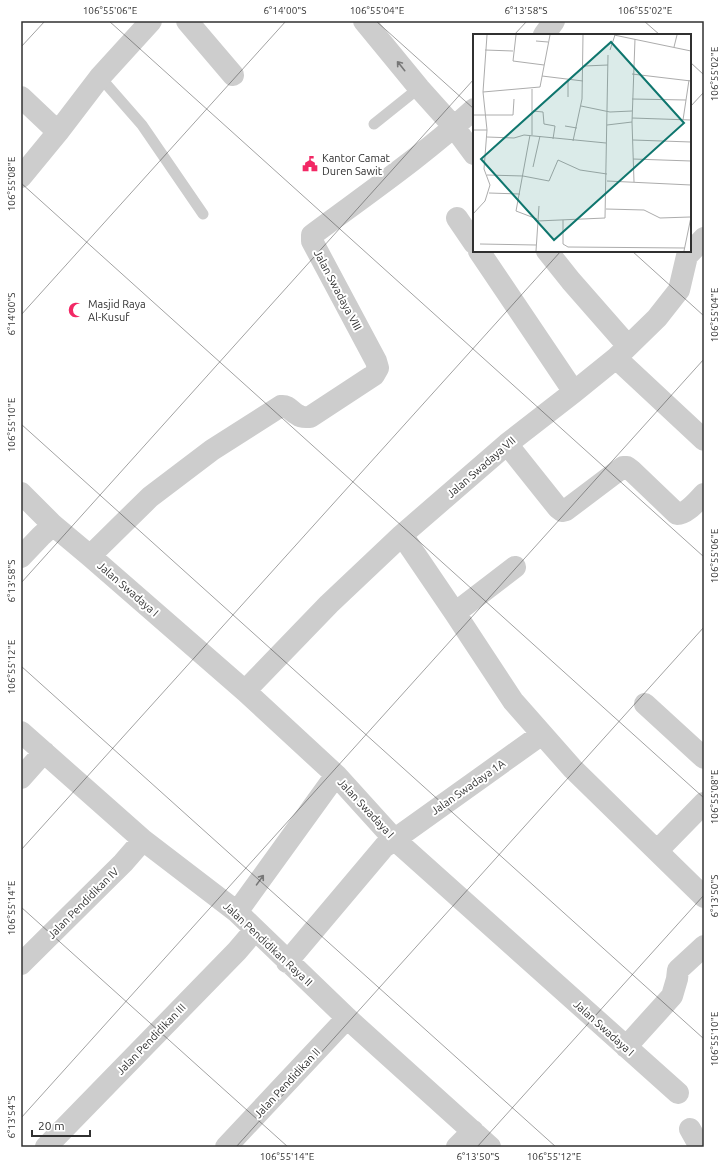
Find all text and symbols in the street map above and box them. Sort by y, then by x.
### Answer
text: 106°55'06"E [83,5,138,16]
text: 6°14'00"S [263,5,307,16]
text: 106°55'04"E [350,5,405,16]
text: 6°13'58"S [504,5,548,16]
text: 106°55'02"E [618,5,673,16]
inset map [473,34,691,252]
text: 106°55'02"E [709,46,720,101]
one-way arrow [397,61,406,71]
place label: Kantor Camat Duren Sawit [322,152,391,177]
public building icon: Kantor Camat Duren Sawit [301,155,319,173]
text: 106°55'08"E [6,156,17,211]
street label: Jalan Swadaya VIII [312,248,364,332]
text: 106°55'04"E [709,287,720,342]
text: 6°14'00"S [6,292,17,336]
place label: Masjid Raya Al-Kusuf [88,298,146,323]
mosque icon: Masjid Raya Al-Kusuf [67,301,85,319]
text: 106°55'10"E [6,397,17,452]
street label: Jalan Swadaya VII [444,434,518,500]
text: 106°55'06"E [709,528,720,583]
text: 6°13'58"S [6,559,17,603]
street label: Jalan Swadaya I [95,559,161,619]
text: 106°55'12"E [6,639,17,694]
street label: Jalan Swadaya 1A [429,757,508,817]
text: 106°55'08"E [709,769,720,824]
street label: Jalan Swadaya I [335,776,397,840]
street label: Jalan Pendidikan IV [45,865,121,941]
text: 6°13'50"S [709,874,720,918]
one-way arrow [256,875,264,886]
text: 106°55'14"E [6,880,17,935]
street label: Jalan Pendidikan Raya II [221,900,315,988]
street label: Jalan Swadaya I [571,998,637,1058]
street label: Jalan Pendidikan III [114,1001,188,1077]
text: 106°55'10"E [709,1011,720,1066]
street label: Jalan Pendidikan II [252,1046,322,1120]
text: 6°13'54"S [6,1095,17,1139]
scale bar [32,1112,90,1138]
text: 20 m [38,1119,65,1132]
text: 106°55'14"E [260,1151,315,1162]
text: 6°13'50"S [456,1151,500,1162]
text: 106°55'12"E [527,1151,582,1162]

